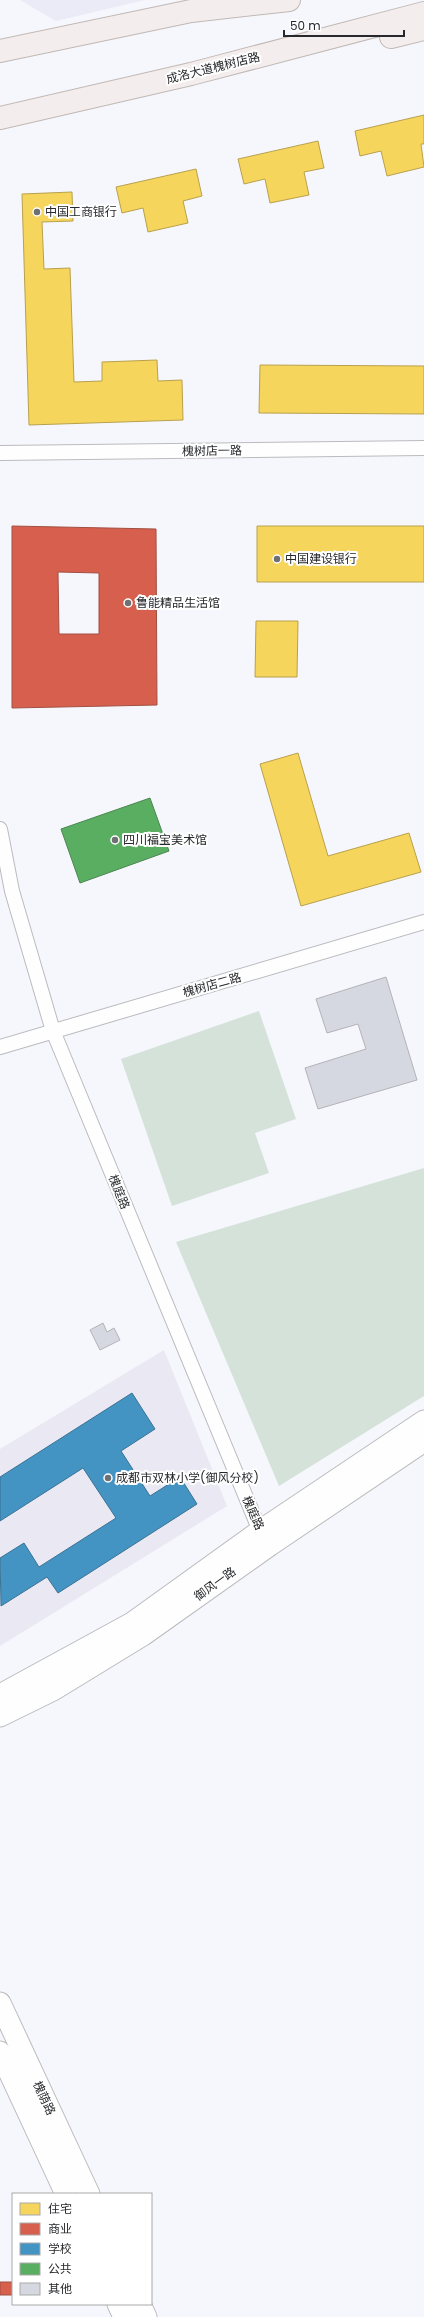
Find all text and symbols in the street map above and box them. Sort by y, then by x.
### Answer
scale bar [284,12,404,38]
text: 50 m [290,17,321,34]
street label: 成洛大道槐树店路 [164,48,262,87]
place label: 中国工商银行 [45,203,117,220]
marker: 中国工商银行 [32,207,42,217]
street label: 槐树店一路 [182,441,242,460]
place label: 中国建设银行 [285,550,357,567]
marker: 中国建设银行 [272,554,282,564]
place label: 鲁能精品生活馆 [136,594,220,611]
marker: 鲁能精品生活馆 [123,598,133,608]
place label: 四川福宝美术馆 [123,831,207,848]
marker: 四川福宝美术馆 [110,835,120,845]
street label: 槐树店二路 [181,968,243,1001]
street label: 槐庭路 [105,1172,134,1212]
place label: 成都市双林小学(御风分校) [116,1469,259,1486]
marker: 成都市双林小学(御风分校) [103,1473,113,1483]
street label: 槐庭路 [238,1493,269,1533]
street label: 御风一路 [190,1563,239,1605]
street label: 槐荫路 [29,2078,60,2118]
legend [12,2193,152,2305]
text: 住宅 [48,2200,72,2217]
text: 商业 [48,2220,72,2237]
text: 学校 [48,2240,72,2257]
text: 公共 [48,2260,72,2277]
text: 其他 [48,2280,72,2297]

